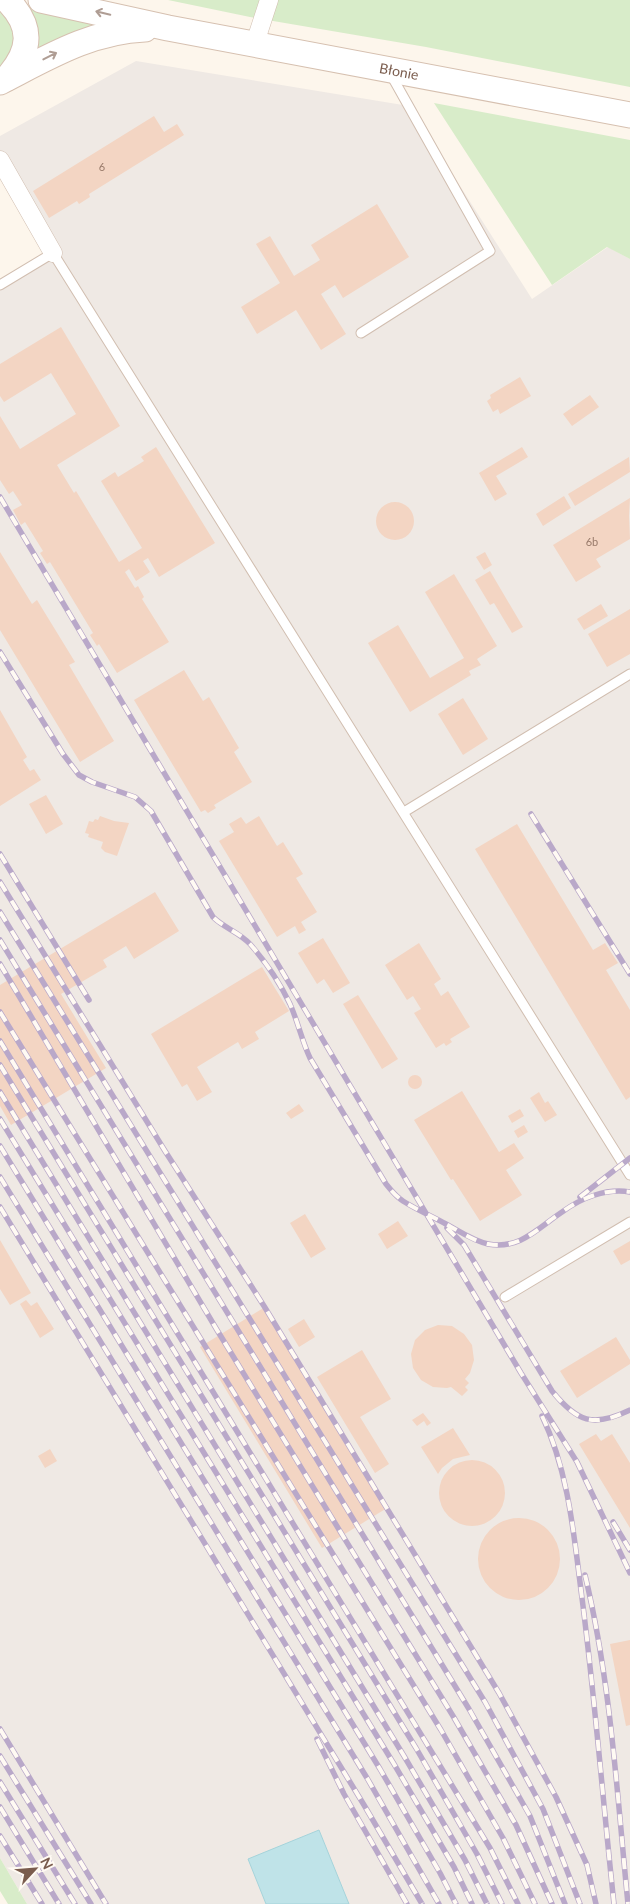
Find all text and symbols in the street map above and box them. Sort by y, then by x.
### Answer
one-way arrow [96,8,112,17]
one-way arrow [42,51,57,60]
street label: Błonie [378,59,420,83]
house number: 6 [99,160,105,173]
house number: 6b [586,535,598,548]
north arrow [10,1844,60,1894]
text: N [37,1855,57,1872]

